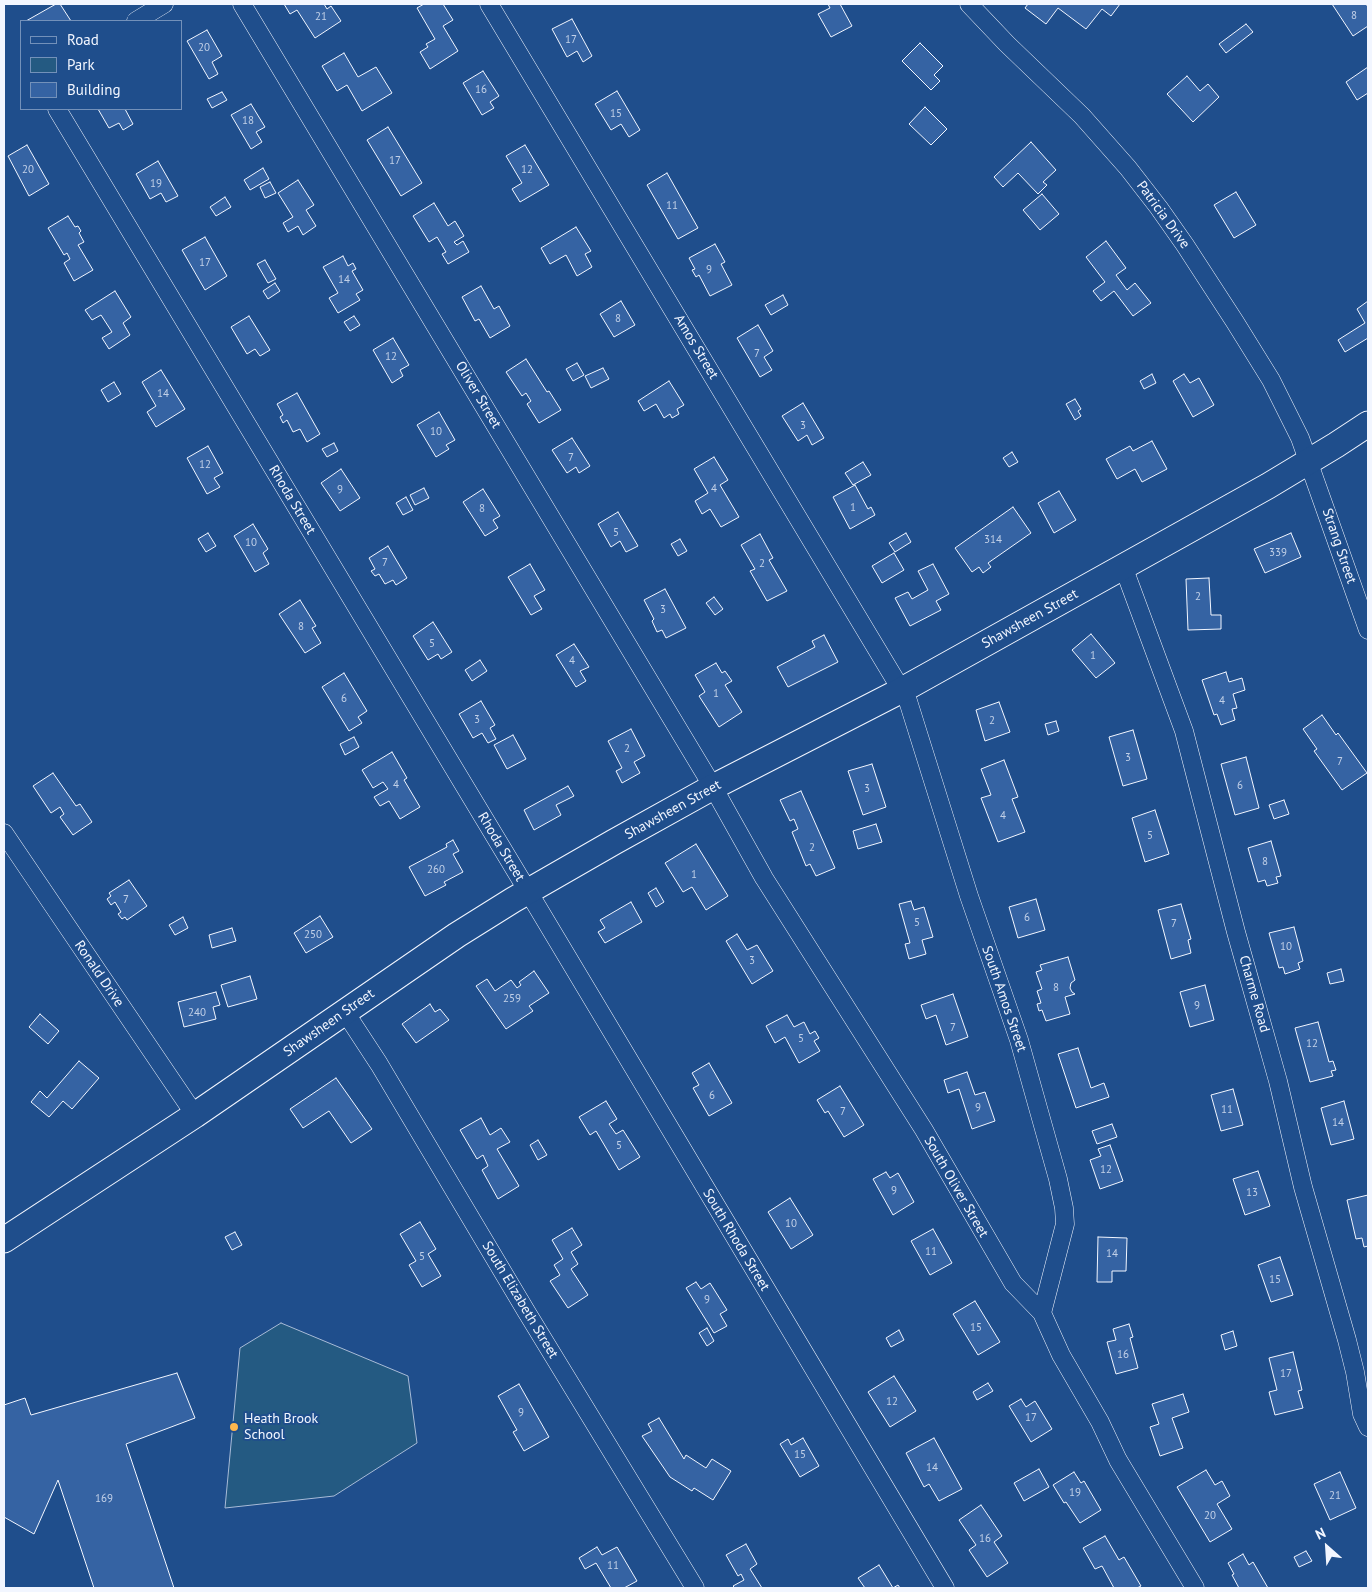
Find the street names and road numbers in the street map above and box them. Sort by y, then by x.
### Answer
street label: Patricia Drive [1133,178,1193,252]
street label: Amos Street [670,312,722,382]
street label: Oliver Street [451,358,505,432]
street label: Rhoda Street [265,462,319,538]
street label: Strang Street [1318,506,1360,586]
street label: Shawsheen Street [979,586,1081,652]
street label: Shawsheen Street [622,777,724,843]
street label: Rhoda Street [474,809,528,885]
street label: Ronald Drive [71,938,127,1010]
street label: South Amos Street [978,944,1030,1054]
street label: Charme Road [1235,954,1273,1034]
street label: Shawsheen Street [280,985,378,1061]
street label: South Oliver Street [920,1133,992,1241]
street label: South Rhoda Street [699,1186,773,1294]
street label: South Elizabeth Street [478,1238,562,1362]

